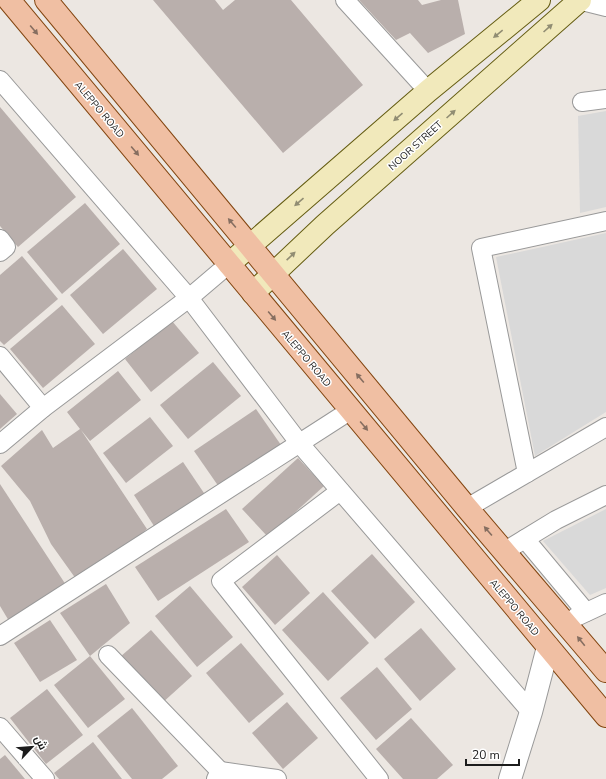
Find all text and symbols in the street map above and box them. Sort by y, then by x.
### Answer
one-way arrow [543,23,554,32]
one-way arrow [30,25,39,35]
one-way arrow [492,29,503,38]
street label: ALEPPO ROAD [71,78,127,141]
one-way arrow [446,109,456,119]
one-way arrow [392,112,403,121]
street label: NOOR STREET [386,118,446,174]
one-way arrow [131,146,140,157]
one-way arrow [294,197,305,206]
one-way arrow [228,218,237,229]
one-way arrow [286,252,297,261]
one-way arrow [268,310,277,321]
street label: ALEPPO ROAD [278,327,334,390]
one-way arrow [356,372,364,383]
one-way arrow [360,421,369,432]
one-way arrow [483,526,492,537]
street label: ALEPPO ROAD [486,576,542,639]
one-way arrow [577,635,586,646]
north arrow [12,727,52,767]
text: ش [31,733,50,752]
scale bar [466,741,519,767]
text: 20 m [472,747,500,763]

